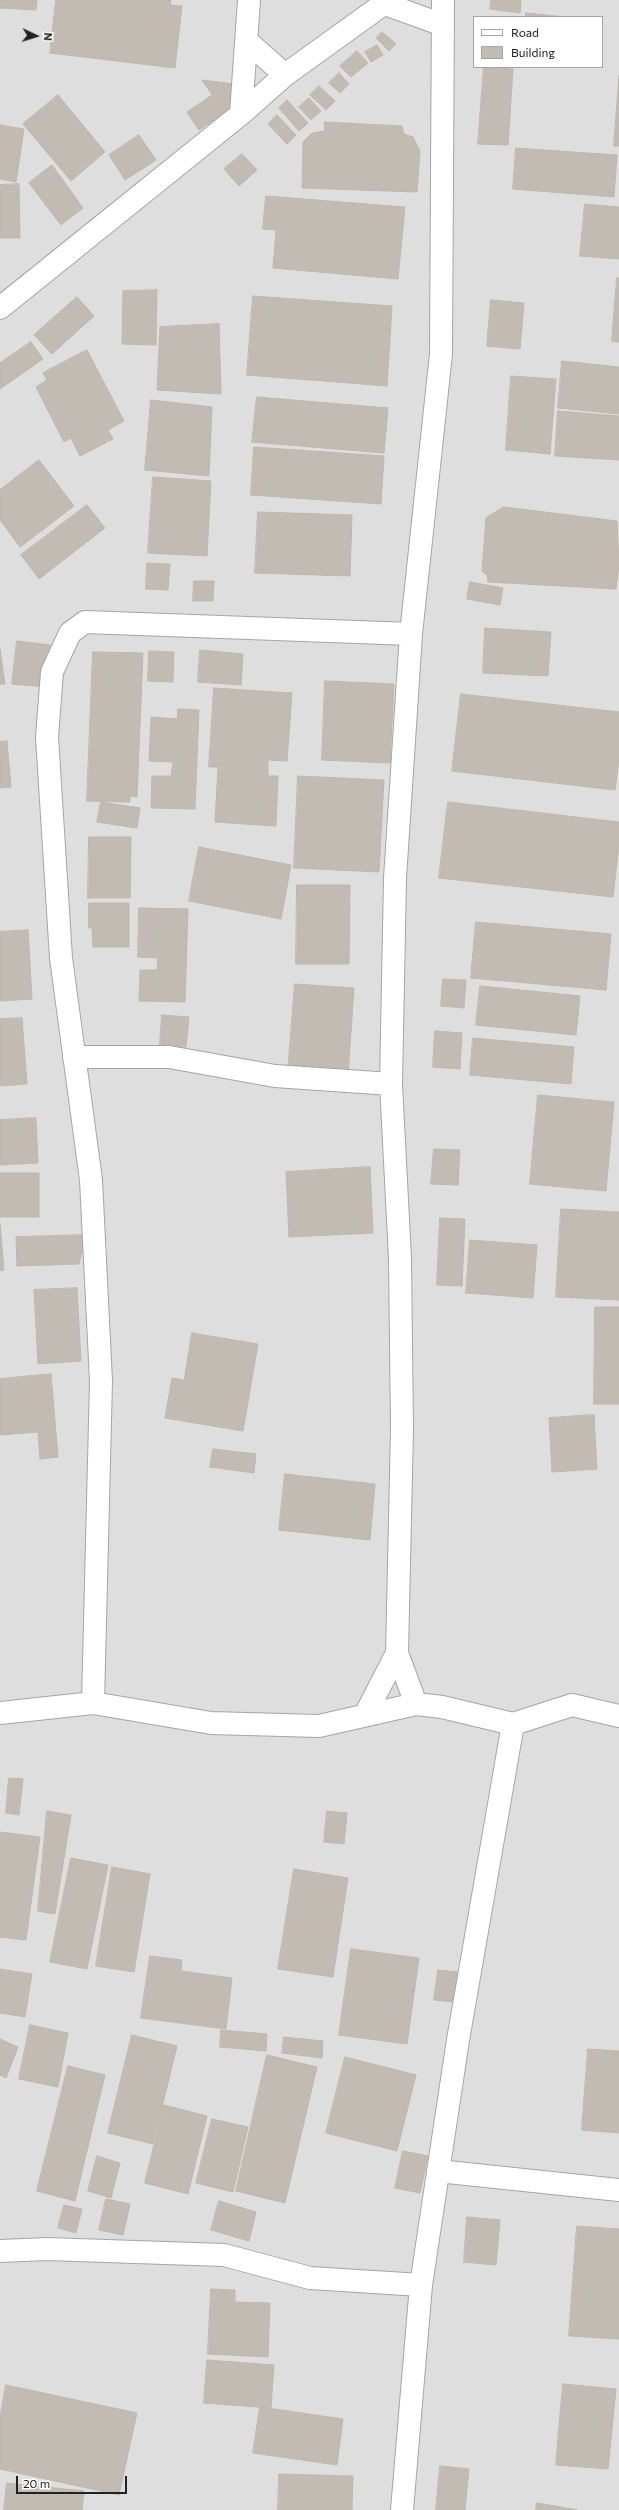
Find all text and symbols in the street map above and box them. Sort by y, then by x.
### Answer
north arrow [16,16,56,56]
legend [473,16,603,68]
text: Road [511,25,539,39]
text: N [42,32,55,41]
text: Building [511,45,555,59]
scale bar [18,2468,129,2494]
text: 20 m [23,2476,50,2490]

